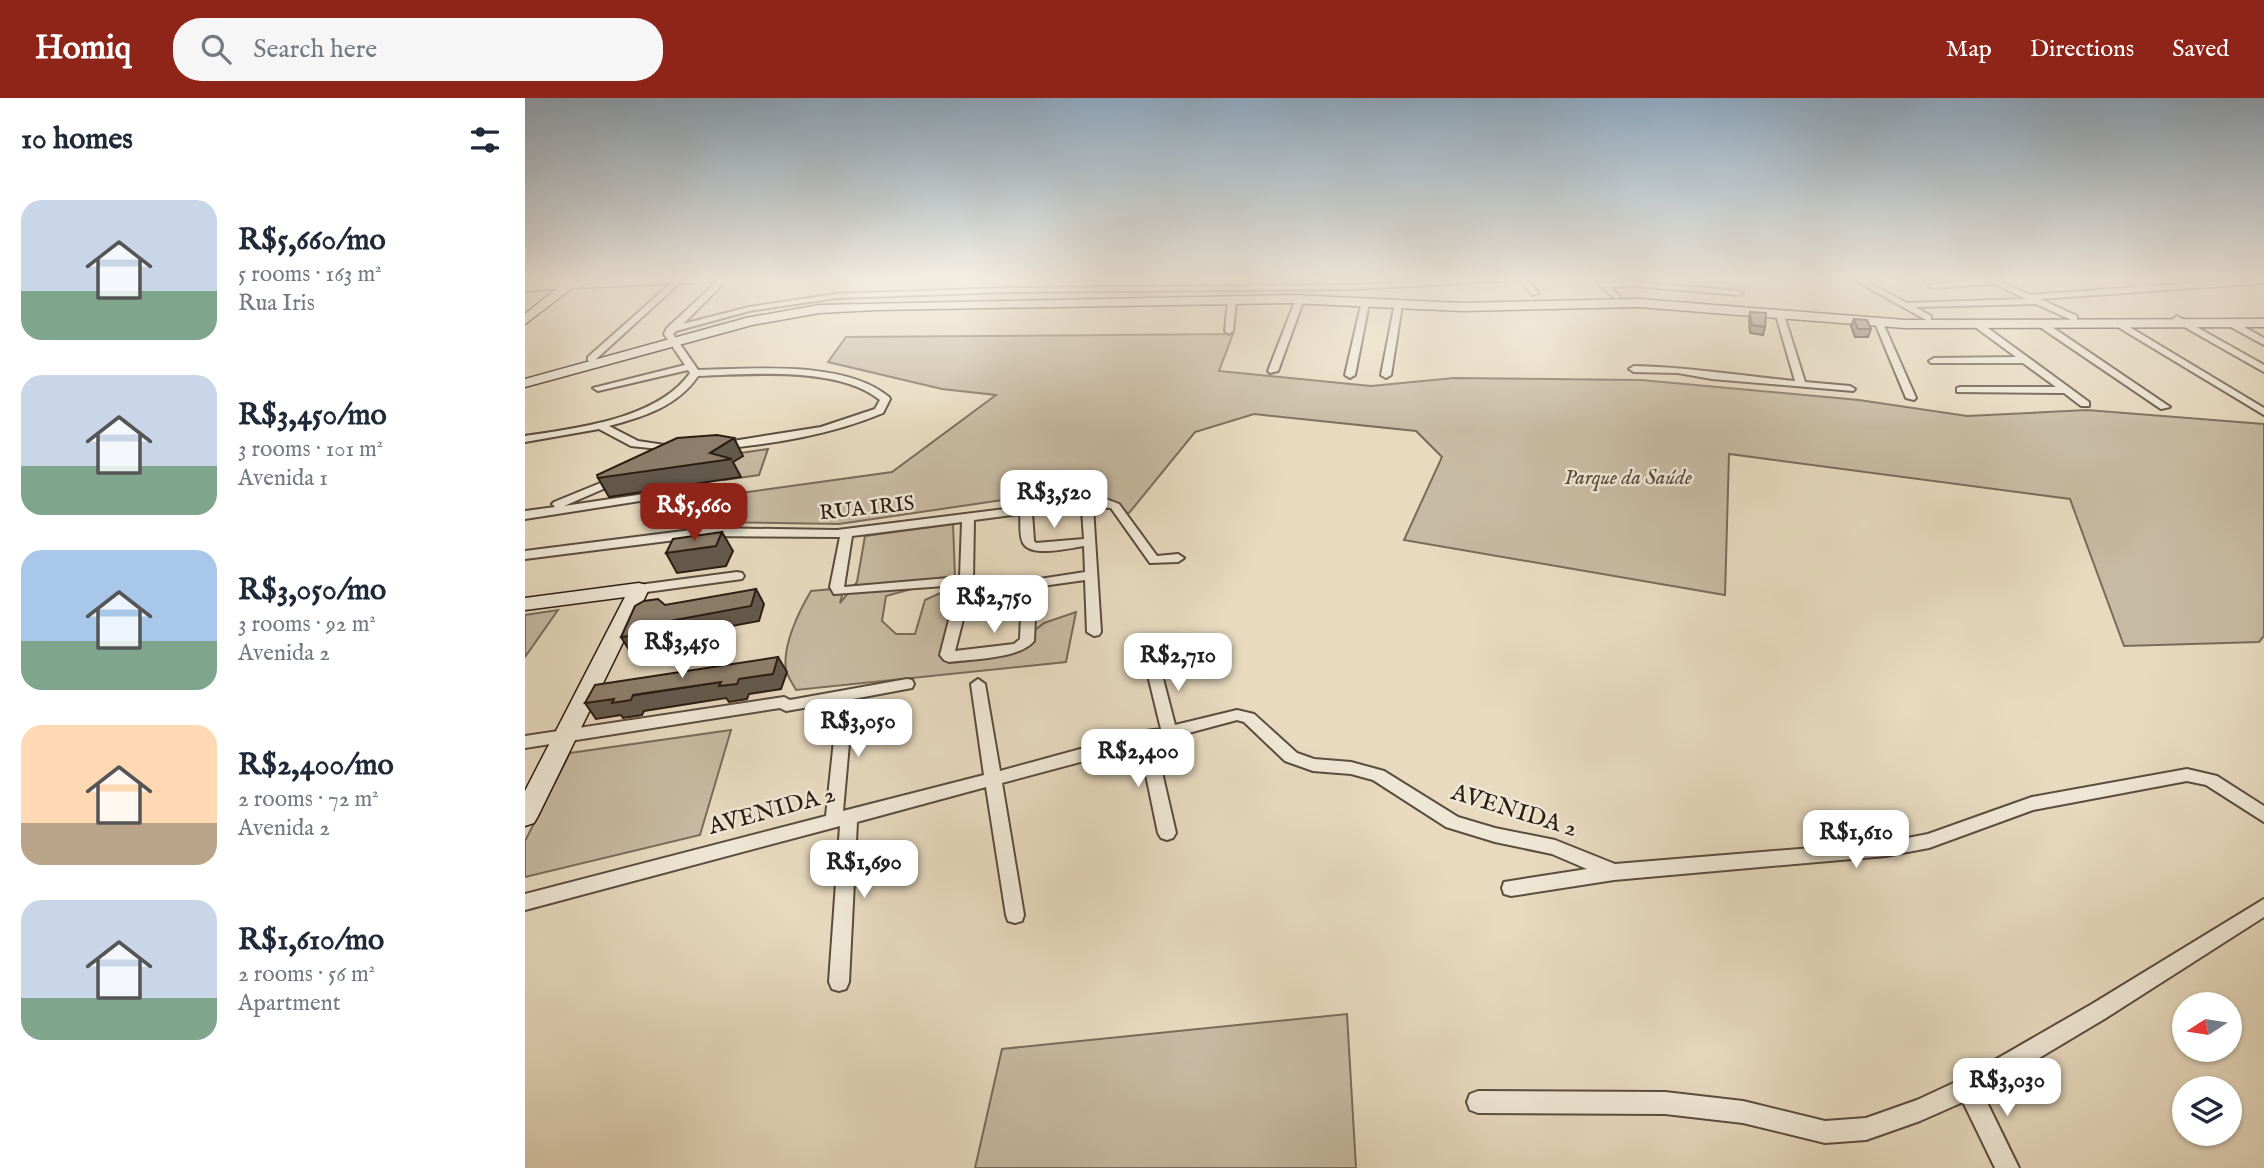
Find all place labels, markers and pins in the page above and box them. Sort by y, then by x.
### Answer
pin: R$3,520 [989,470,1119,530]
pin: R$5,660 [629,484,759,543]
pin: R$2,750 [929,575,1059,635]
pin: R$3,450 [617,620,747,680]
pin: R$2,710 [1113,634,1243,693]
pin: R$3,050 [793,700,923,759]
pin: R$2,400 [1073,730,1203,789]
pin: R$1,610 [1791,810,1921,870]
pin: R$1,690 [799,840,929,900]
pin: R$3,030 [1942,1058,2072,1118]

